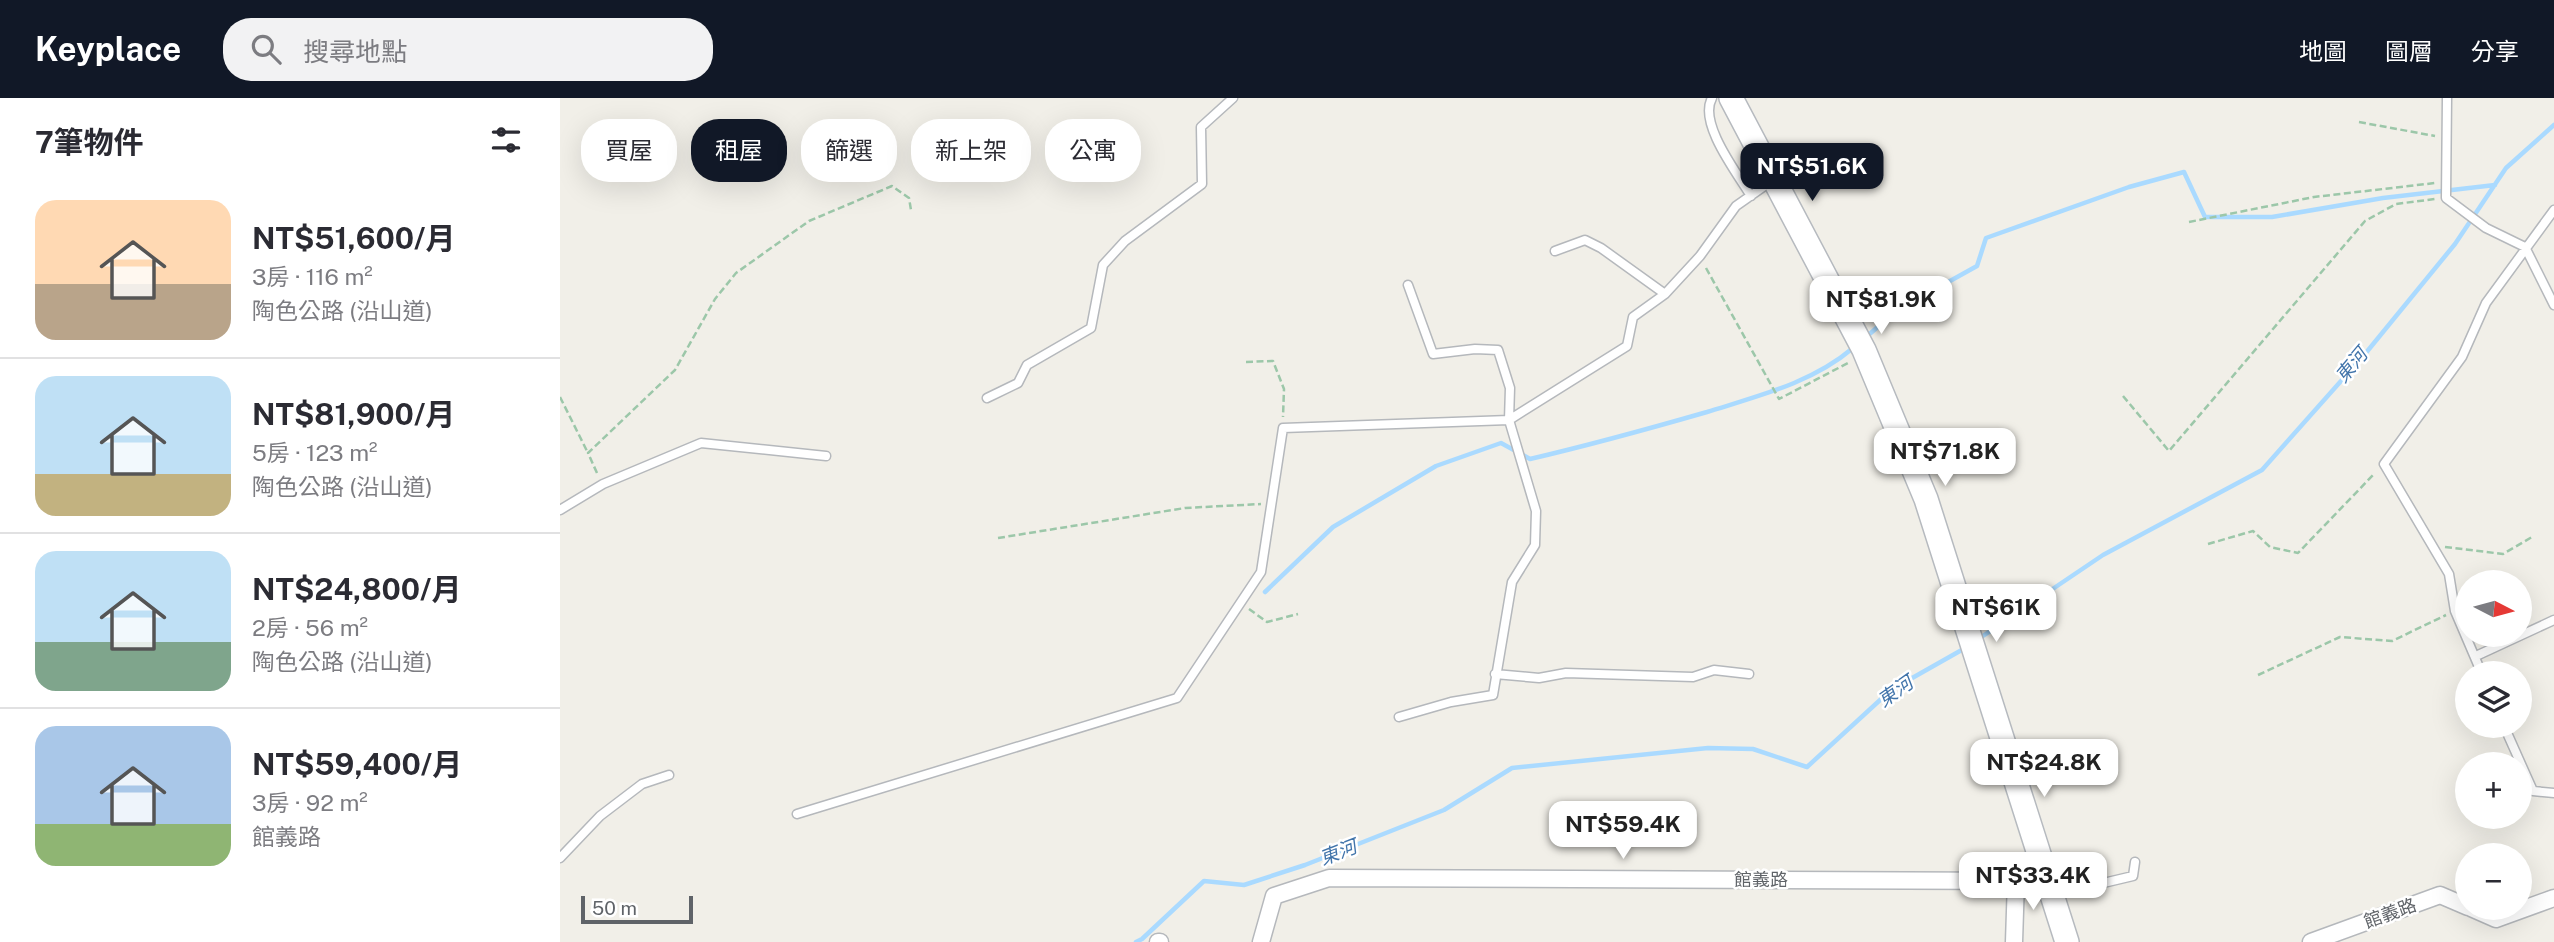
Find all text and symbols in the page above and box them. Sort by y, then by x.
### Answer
search box [223,18,713,81]
text: Keyplace [35,30,181,68]
icon: search [247,30,285,68]
text: 搜尋地點 [303,36,407,67]
text: 地圖 [2299,37,2347,65]
text: 圖層 [2385,37,2433,65]
text: 分享 [2471,37,2519,65]
chip: 買屋 [581,119,677,182]
chip: 租屋 [691,119,787,182]
chip: 篩選 [801,119,897,182]
chip: 新上架 [911,119,1031,182]
chip: 公寓 [1045,119,1141,182]
icon: filters [487,121,525,159]
text: 7筆物件 [35,124,144,160]
pin: NT$51.6K [1740,144,1884,203]
text: NT$51.6K [1756,152,1868,179]
text: NT$51,600/月 [252,220,455,256]
icon: home [91,228,175,312]
text: 3房 · 116 m² [252,263,373,290]
pin: NT$81.9K [1809,276,1953,336]
text: NT$81.9K [1826,285,1936,312]
text: 陶色公路 (沿山道) [252,297,433,324]
water label: 東河 [2330,340,2374,387]
text: NT$81,900/月 [252,396,455,432]
icon: home [91,404,175,488]
pin: NT$71.8K [1873,428,2017,488]
text: NT$71.8K [1890,437,2000,464]
text: 5房 · 123 m² [252,439,378,466]
text: 陶色公路 (沿山道) [252,473,433,500]
north arrow [2455,570,2532,648]
map controls [2455,570,2532,920]
text: NT$24,800/月 [252,571,461,607]
icon: home [91,579,175,663]
pin: NT$61K [1939,584,2053,644]
text: NT$61K [1951,593,2041,620]
text: 2房 · 56 m² [252,614,368,641]
text: 陶色公路 (沿山道) [252,648,433,675]
button: layers [2455,661,2532,738]
water label: 東河 [1873,669,1920,711]
pin: NT$24.8K [1972,740,2116,799]
text: NT$59,400/月 [252,746,462,782]
text: NT$24.8K [1986,748,2102,775]
button: + [2455,752,2532,829]
icon: home [91,754,175,838]
text: 3房 · 92 m² [252,789,368,816]
pin: NT$59.4K [1551,802,1695,861]
text: NT$59.4K [1565,810,1681,837]
text: 館義路 [252,823,321,850]
water label: 東河 [1316,833,1363,869]
button: − [2455,843,2532,920]
pin: NT$33.4K [1961,852,2105,912]
text: NT$33.4K [1975,861,2091,888]
street label: 館義路 [1734,869,1788,890]
scale bar [581,893,693,925]
street label: 館義路 [2361,894,2419,932]
text: 50 m [592,897,637,919]

